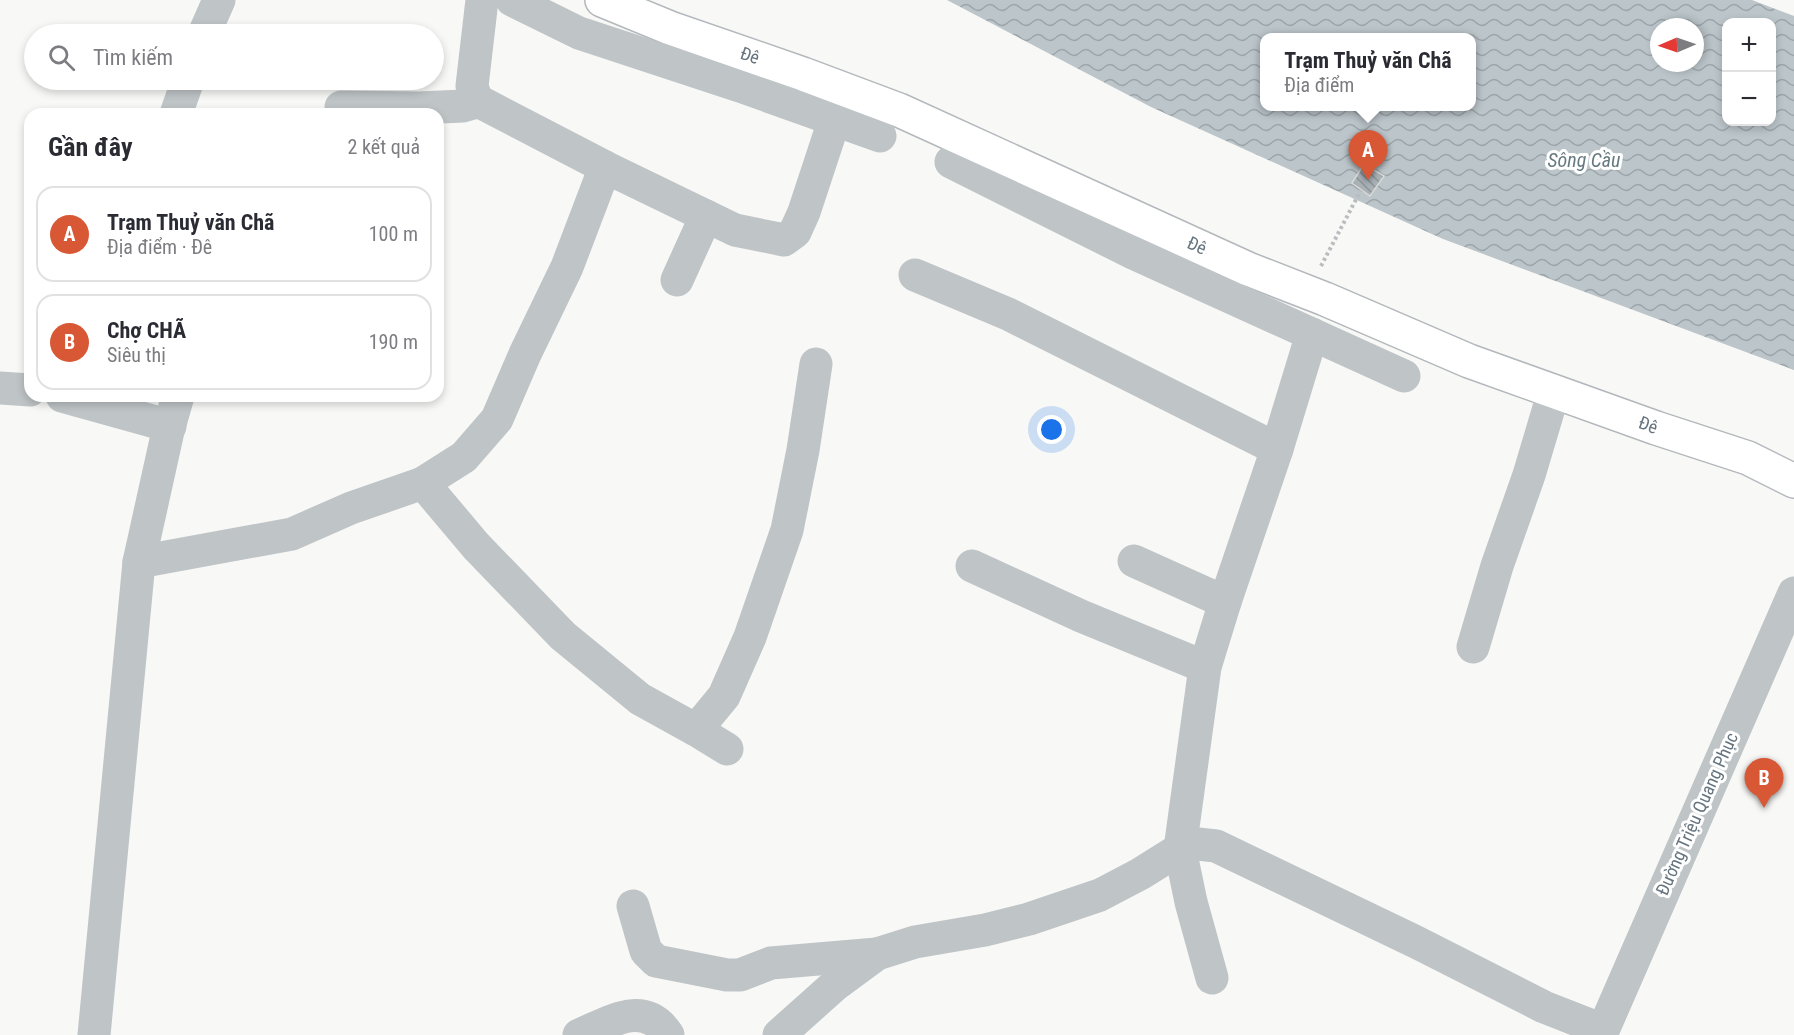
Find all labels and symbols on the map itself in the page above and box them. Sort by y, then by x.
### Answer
north arrow [1650,18,1704,72]
street label: Đê [738,42,762,68]
pin: A [1348,130,1388,180]
water label: Sông Cầu [1548,148,1620,172]
street label: Đê [1184,232,1210,259]
street label: Đê [1636,412,1661,438]
your location [1037,415,1066,444]
street label: Đường Triệu Quang Phục [1651,729,1742,898]
pin: B [1744,758,1784,808]

